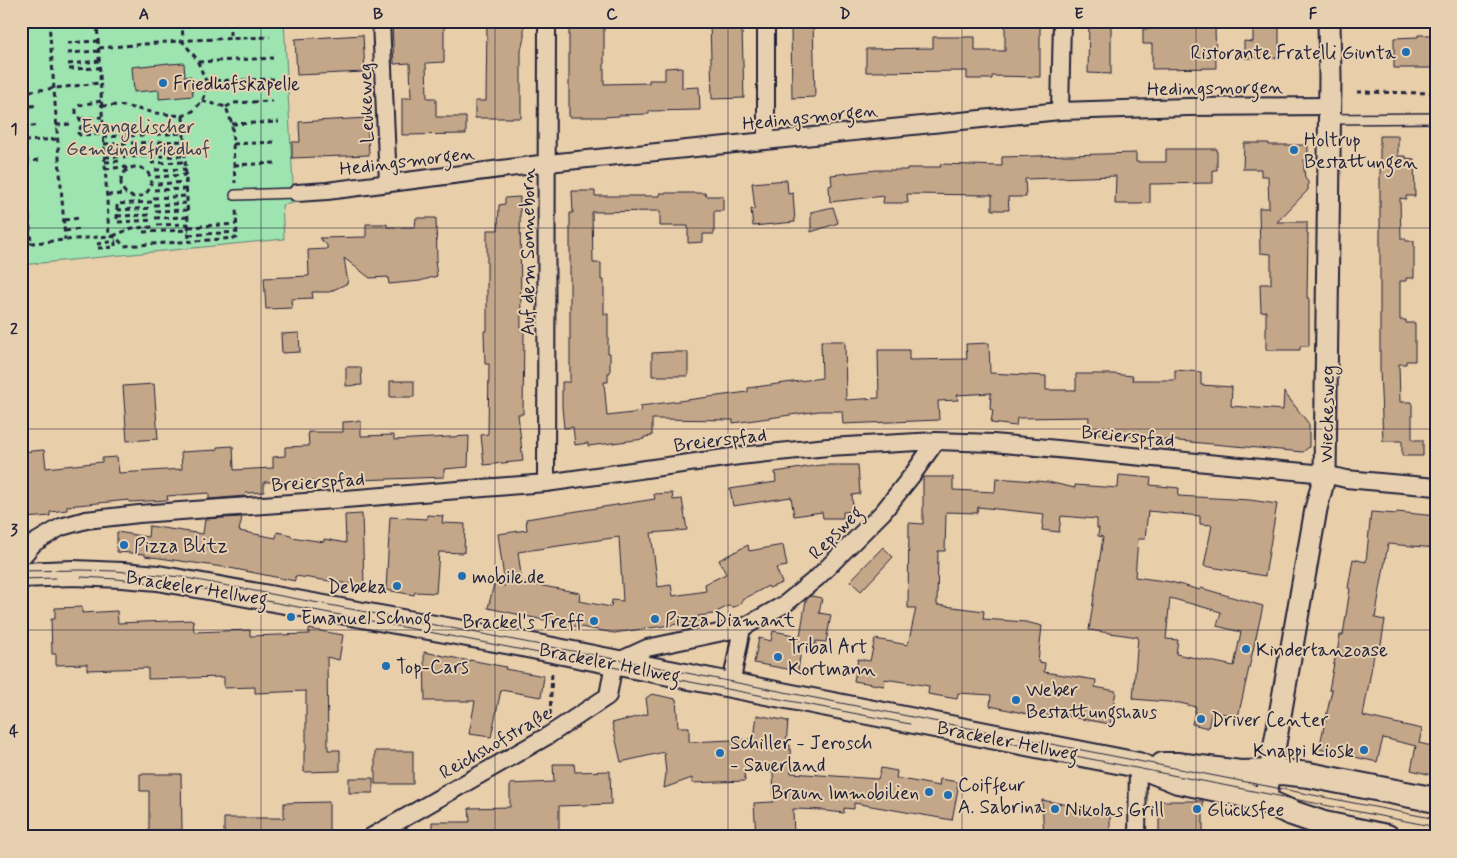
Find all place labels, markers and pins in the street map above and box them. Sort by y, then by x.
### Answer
place label: Ristorante Fratelli Giunta [1190,41,1397,66]
marker: Ristorante Fratelli Giunta [1400,46,1412,58]
place label: Friedhofskapelle [173,72,300,97]
marker: Friedhofskapelle [157,77,169,89]
place label: Holtrup Bestattungen [1304,128,1418,178]
marker: Holtrup Bestattungen [1288,144,1300,156]
place label: Pizza Blitz [134,534,228,559]
marker: Pizza Blitz [118,539,130,551]
place label: mobile.de [472,565,545,590]
marker: mobile.de [456,570,468,582]
place label: Debeka [328,575,387,600]
marker: Debeka [391,580,403,592]
place label: Emanuel Schnog [301,606,432,634]
place label: Pizza Diamant [665,608,795,633]
place label: Brackel's Treff [462,610,584,635]
marker: Emanuel Schnog [285,611,297,623]
marker: Pizza Diamant [649,613,661,625]
marker: Brackel's Treff [588,615,600,627]
place label: Tribal Art Kortmann [788,635,876,682]
place label: Kindertanzoase [1256,638,1388,663]
marker: Kindertanzoase [1240,643,1252,655]
marker: Tribal Art Kortmann [772,651,784,663]
place label: Top-Cars [396,655,469,680]
marker: Top-Cars [380,660,392,672]
place label: Weber Bestattungshaus [1026,678,1158,728]
marker: Weber Bestattungshaus [1010,694,1022,706]
place label: Driver Center [1211,708,1328,733]
marker: Driver Center [1195,713,1207,725]
place label: Schiller - Jerosch - Sauerland [730,731,872,778]
place label: Knappi Kiosk [1253,739,1354,764]
marker: Knappi Kiosk [1358,744,1370,756]
marker: Schiller - Jerosch - Sauerland [714,747,726,759]
place label: Coiffeur A. Sabrina [958,773,1046,820]
place label: Braun Immobilien [771,781,919,806]
marker: Braun Immobilien [923,786,935,798]
marker: Coiffeur A. Sabrina [942,789,954,801]
place label: Nikolas Grill [1065,798,1164,823]
place label: Glücksfee [1207,798,1284,823]
marker: Nikolas Grill [1049,803,1061,815]
marker: Glücksfee [1191,803,1203,815]

